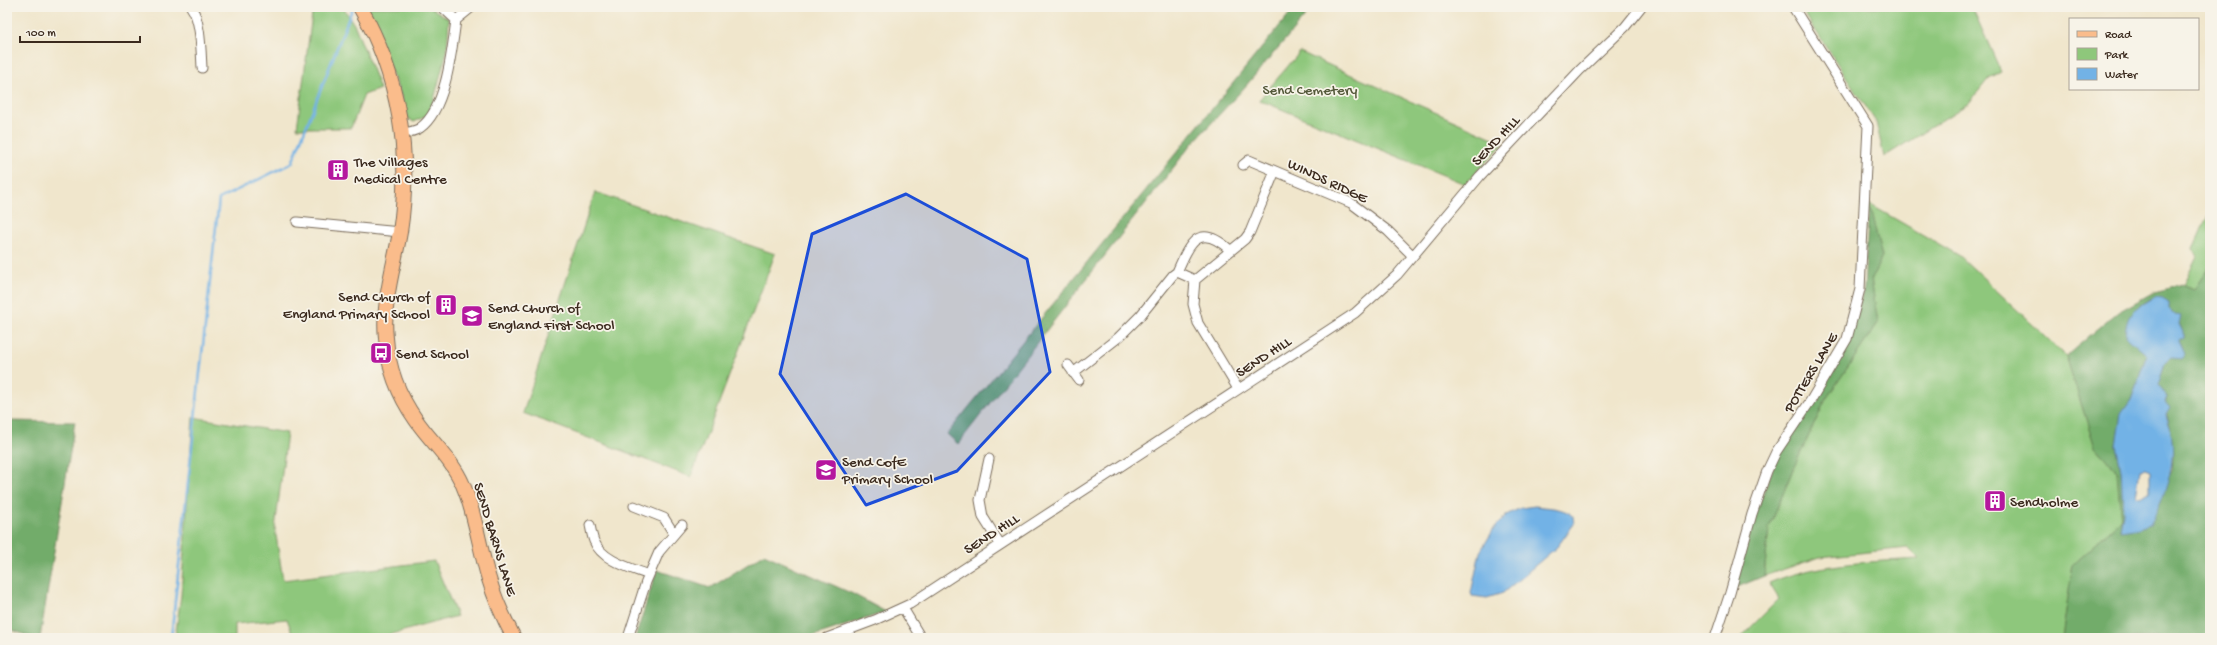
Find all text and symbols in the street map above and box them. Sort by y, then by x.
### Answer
scale bar [20,18,140,44]
legend [2069,18,2199,90]
text: 100 m [25,27,56,41]
text: Road [2105,29,2132,43]
text: Park [2104,49,2130,63]
text: Water [2105,69,2139,83]
park label: Send Cemetery [1263,82,1358,100]
street label: SEND HILL [1469,112,1525,170]
place label: The Villages Medical Centre [353,154,447,189]
street label: WINDS RIDGE [1284,155,1371,209]
building icon: The Villages Medical Centre [325,157,351,183]
place label: Send Church of England Primary School [283,289,431,324]
building icon: Send Church of England Primary School [433,292,459,318]
place label: Send Church of England First School [488,300,615,335]
school or university icon: Send Church of England First School [459,303,485,329]
street label: POTTERS LANE [1780,329,1843,417]
street label: SEND HILL [1233,333,1296,382]
bus stop icon: Send School [368,340,394,366]
place label: Send School [396,346,469,364]
place label: Send CofE Primary School [841,454,933,489]
school or university icon: Send CofE Primary School [813,457,839,483]
street label: SEND BARNS LANE [468,481,520,599]
building icon: Sendholme [1982,488,2008,514]
place label: Sendholme [2010,494,2078,512]
street label: SEND HILL [961,510,1024,559]

